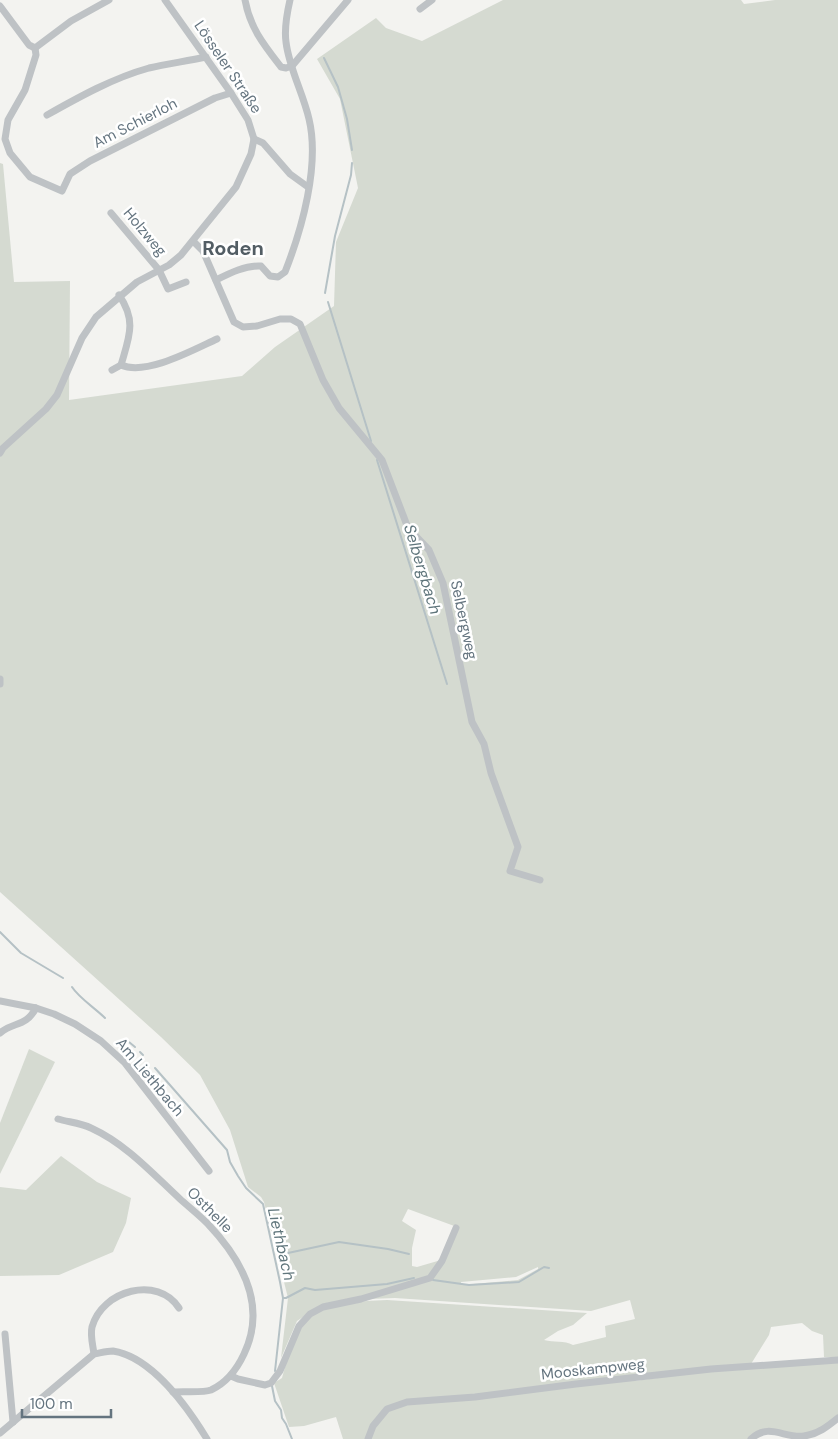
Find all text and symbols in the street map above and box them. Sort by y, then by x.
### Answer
street label: Lösseler Straße [190,17,266,117]
street label: Am Schierloh [90,93,180,153]
street label: Holzweg [119,204,171,260]
district label: Roden [202,235,264,261]
water label: Selbergbach [399,522,446,617]
street label: Selbergweg [446,579,482,661]
street label: Am Liethbach [111,1034,189,1120]
street label: Osthelle [183,1183,237,1237]
water label: Liethbach [263,1206,300,1283]
street label: Mooskampweg [540,1354,646,1384]
scale bar [22,1386,111,1418]
text: 100 m [30,1394,73,1414]

